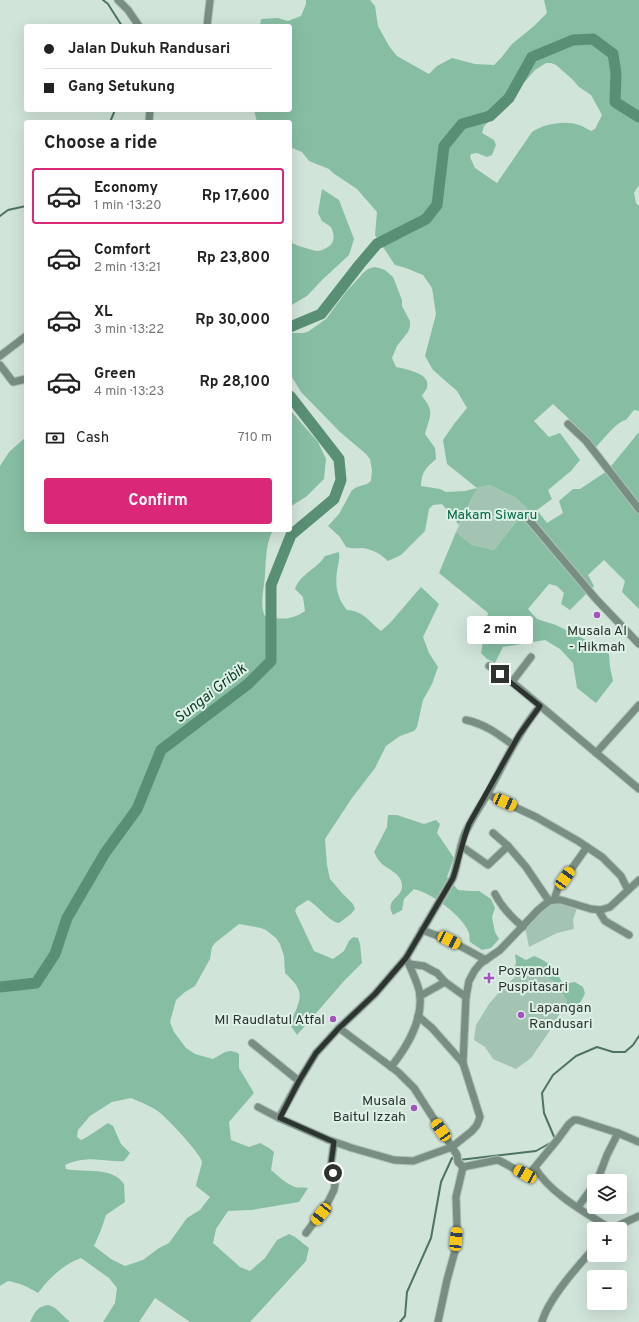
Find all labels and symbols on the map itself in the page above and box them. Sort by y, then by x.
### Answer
park label: Makam Siwaru [447,507,537,524]
marker: Musala Al - Hikmah [592,610,602,620]
callout: 2 min [467,616,533,644]
place label: Musala Al - Hikmah [567,623,627,656]
water label: Sungai Gribik [171,660,251,728]
route end [491,665,509,683]
car [492,792,518,812]
car [553,865,577,891]
car [436,929,462,951]
place label: Posyandu Puspitasari [498,963,568,996]
marker: Posyandu Puspitasari [483,972,495,984]
place label: Lapangan Randusari [529,1000,592,1033]
marker: Lapangan Randusari [516,1010,526,1020]
place label: MI Raudlatul Atfal [214,1012,325,1029]
marker: MI Raudlatul Atfal [328,1014,338,1024]
place label: Musala Baitul Izzah [333,1093,406,1126]
marker: Musala Baitul Izzah [409,1103,419,1113]
car [429,1117,453,1143]
car [512,1163,538,1185]
route start [324,1164,342,1182]
car [309,1201,333,1227]
car [449,1227,463,1251]

